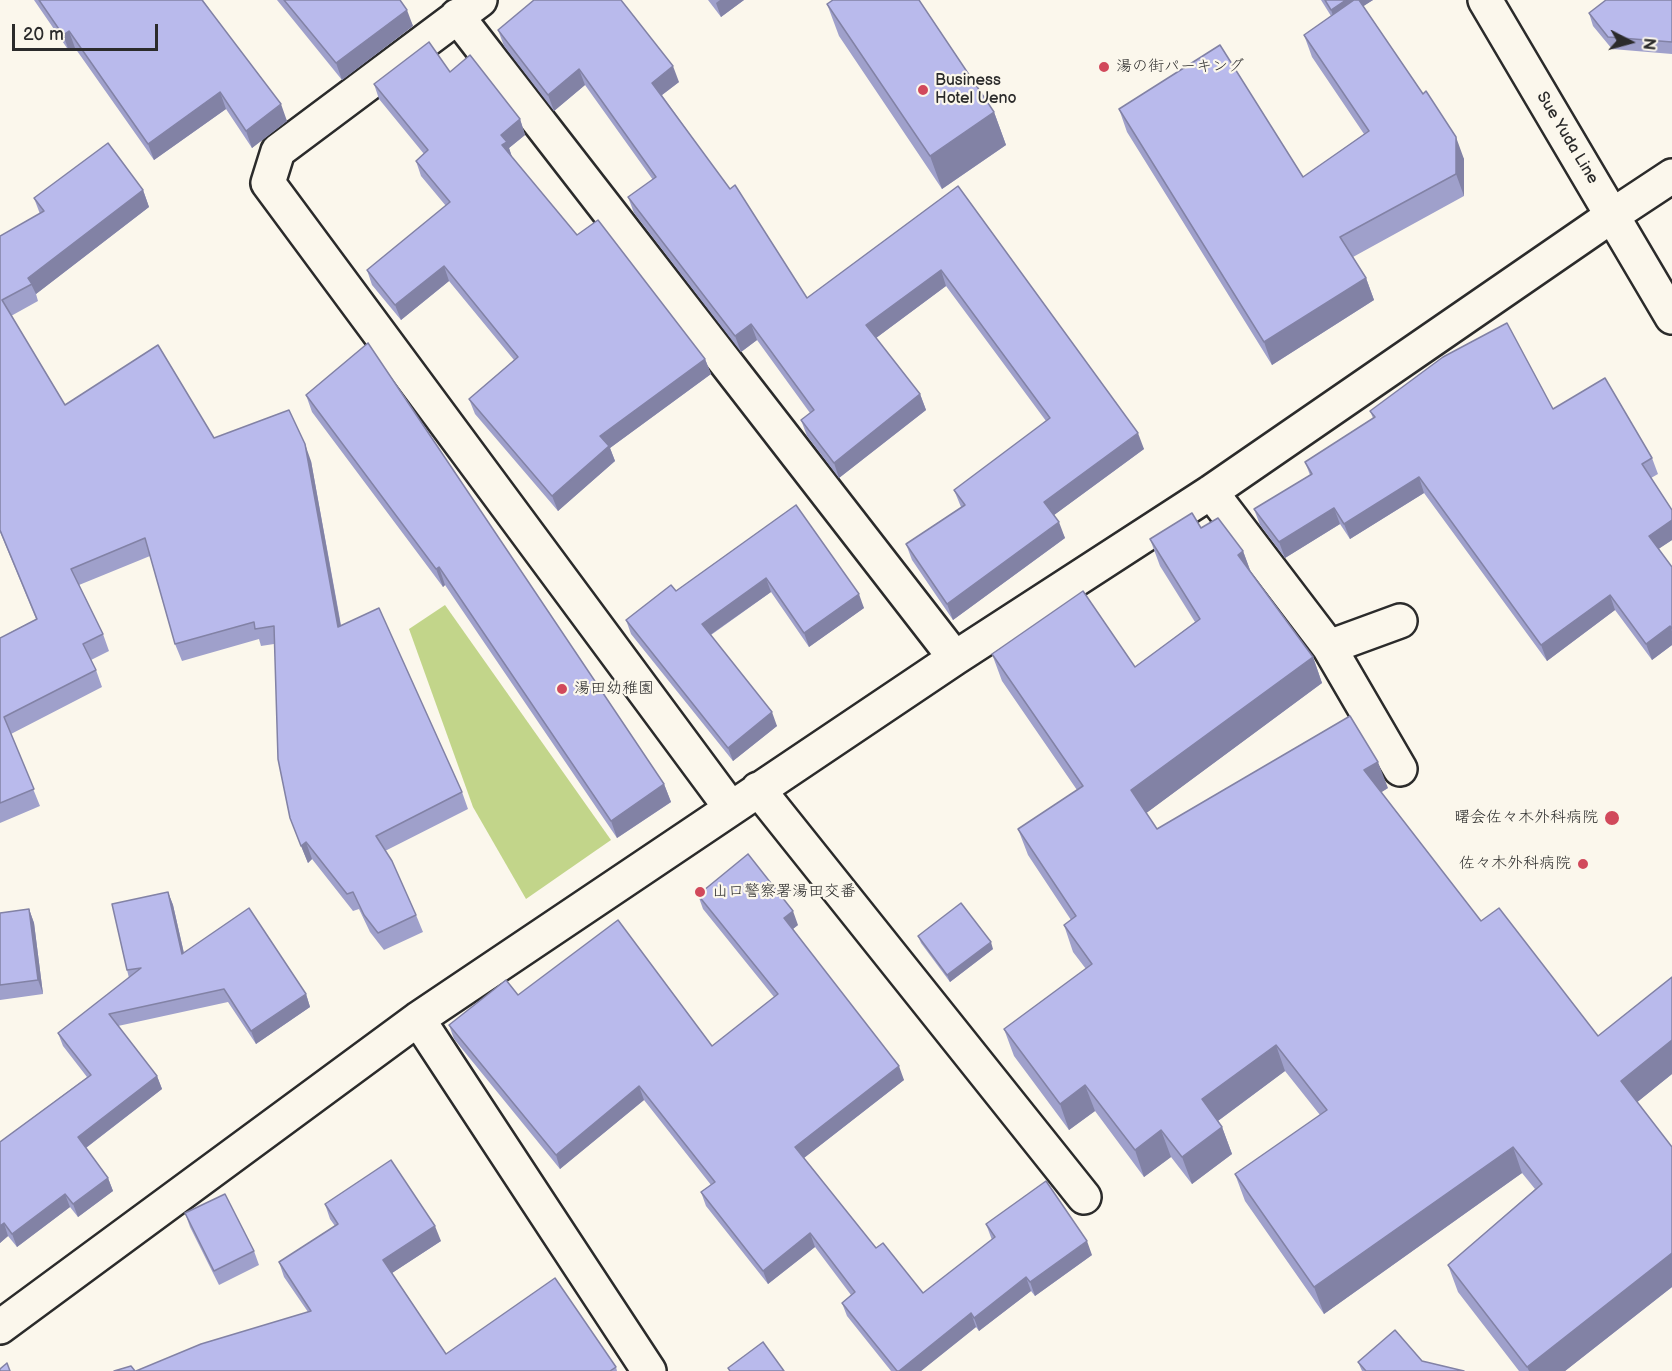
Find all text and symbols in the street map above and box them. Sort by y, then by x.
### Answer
scale bar [15,12,160,50]
north arrow [1600,12,1660,72]
text: 20 m [23,24,64,45]
text: N [1638,37,1658,51]
place label: 湯の街パーキング [1116,57,1244,77]
marker: 湯の街パーキング [1097,60,1111,74]
place label: Business Hotel Ueno [935,71,1017,109]
marker: Business Hotel Ueno [916,83,930,97]
street label: Sue Yuda Line [1532,89,1602,187]
place label: 湯田幼稚園 [574,679,654,699]
marker: 湯田幼稚園 [555,682,569,696]
place label: 曙会佐々木外科病院 [1454,808,1598,828]
marker: 曙会佐々木外科病院 [1603,809,1621,827]
place label: 佐々木外科病院 [1459,854,1571,874]
marker: 佐々木外科病院 [1576,857,1590,871]
place label: 山口警察署湯田交番 [712,882,856,902]
marker: 山口警察署湯田交番 [693,885,707,899]

